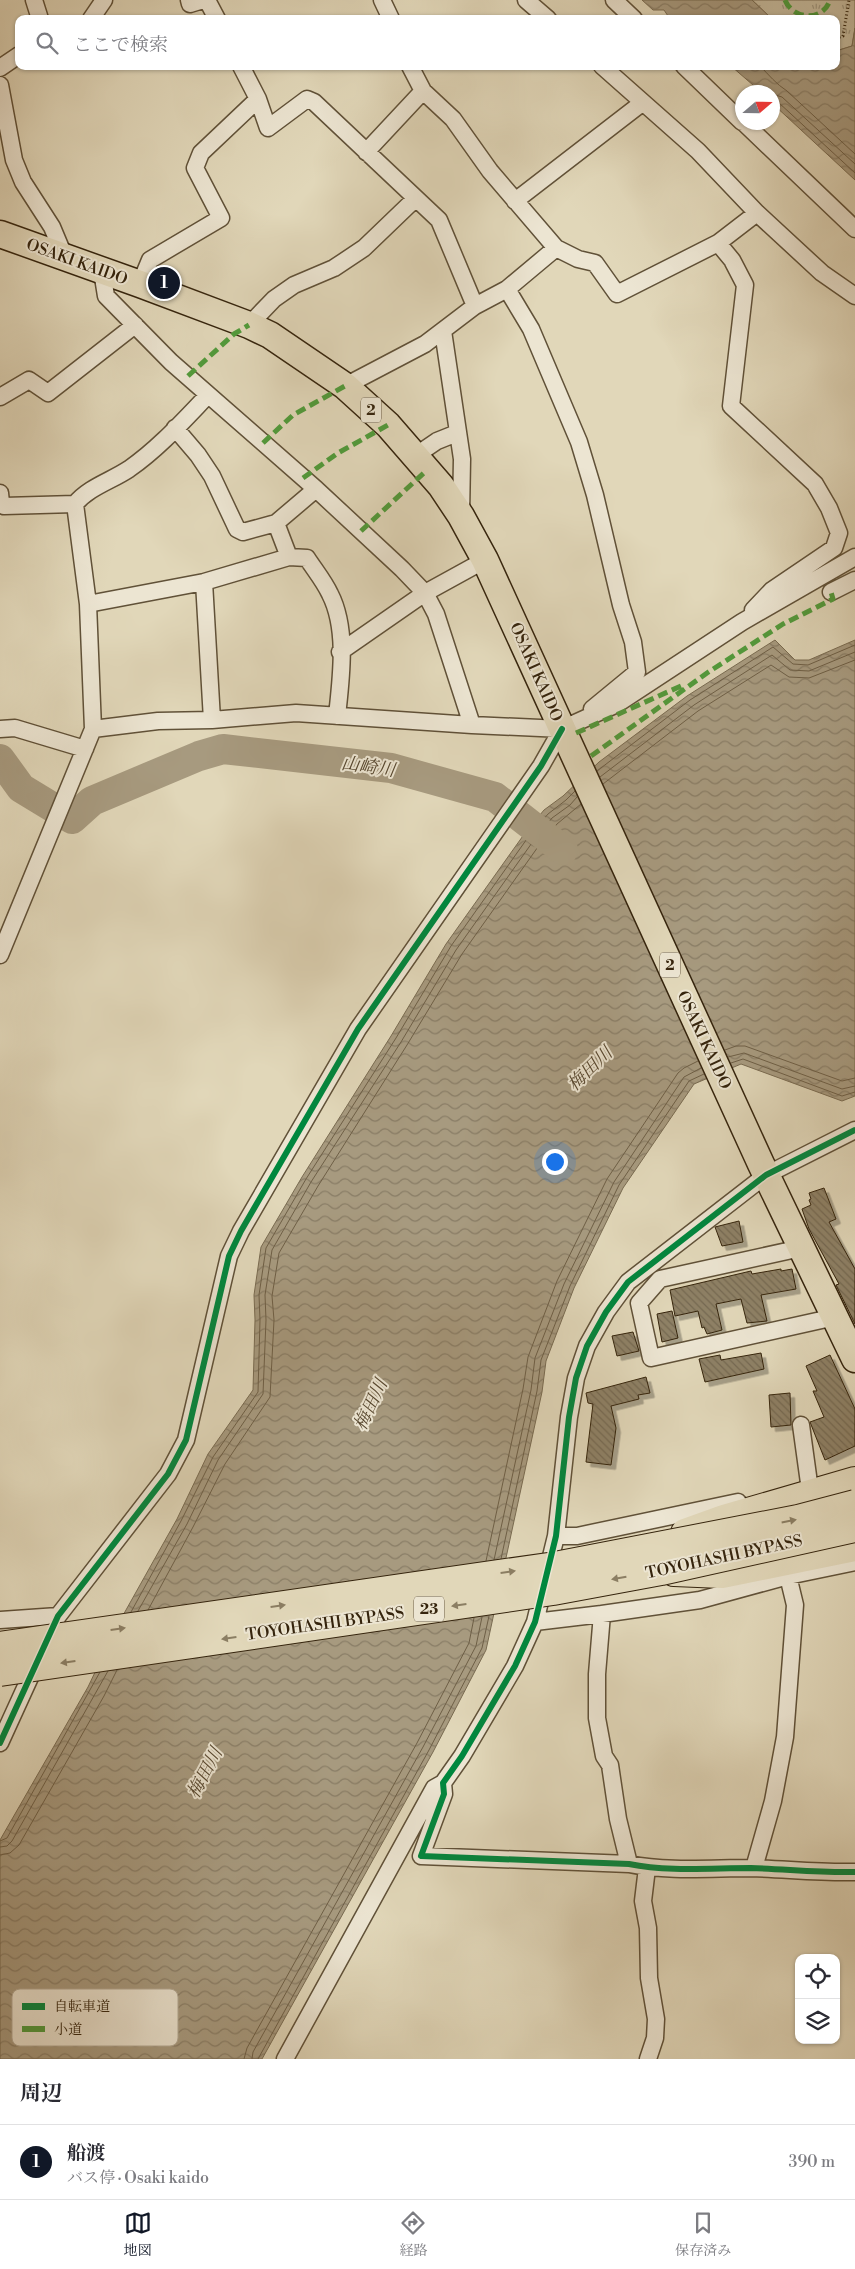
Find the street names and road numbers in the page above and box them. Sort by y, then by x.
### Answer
street label: OSAKI KAIDO [24,234,130,290]
road number: 2 [361,398,381,422]
street label: OSAKI KAIDO [505,619,567,725]
road number: 2 [660,952,680,978]
street label: OSAKI KAIDO [672,988,736,1092]
street label: TOYOHASHI BYPASS [644,1531,804,1583]
road number: 23 [414,1596,444,1622]
street label: TOYOHASHI BYPASS [244,1603,406,1645]

